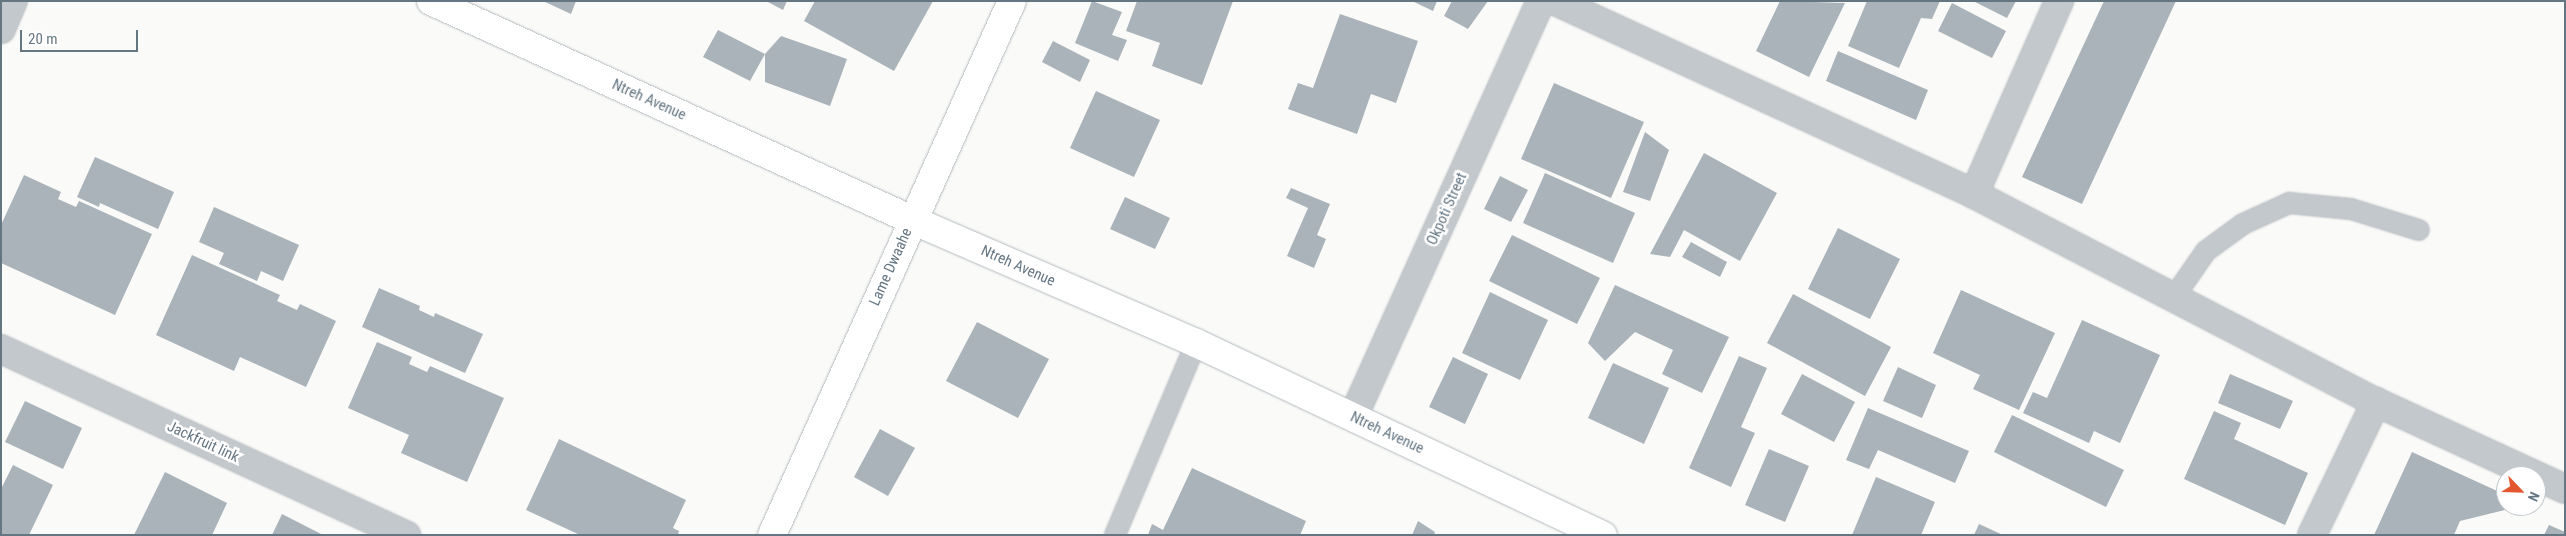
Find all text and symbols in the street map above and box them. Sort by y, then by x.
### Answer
scale bar [22,20,140,52]
text: 20 m [28,30,58,48]
street label: Ntreh Avenue [609,76,689,124]
street label: Okpoti Street [1423,170,1471,248]
street label: Lame Dwaahe [866,225,916,309]
street label: Ntreh Avenue [978,242,1058,290]
street label: Ntreh Avenue [1347,408,1427,458]
street label: Jackfruit link [164,418,242,466]
north arrow [2496,466,2546,516]
text: N [2525,490,2543,504]

